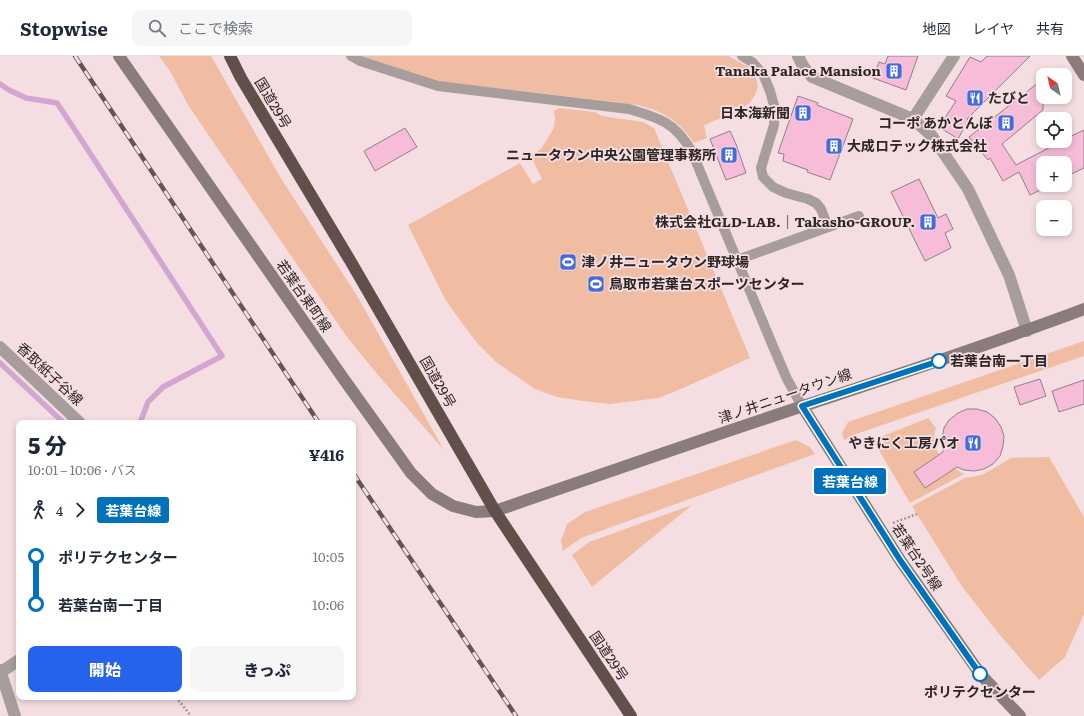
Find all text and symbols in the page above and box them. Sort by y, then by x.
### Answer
search box [132,10,412,46]
text: Stopwise [20,14,108,42]
text: ここで検索 [178,16,253,39]
icon: search [146,17,168,39]
text: 地図 [922,18,950,38]
text: レイヤ [972,18,1014,38]
text: 共有 [1036,18,1064,38]
place label: Tanaka Palace Mansion [715,60,881,80]
building icon: Tanaka Palace Mansion [884,61,904,81]
north arrow [1036,68,1072,104]
map controls [1036,68,1072,236]
street label: 国道29号 [251,73,297,132]
place label: たびと [988,87,1030,107]
restaurant icon: たびと [965,88,985,108]
place label: 日本海新聞 [720,102,790,122]
building icon: 日本海新聞 [793,103,813,123]
place label: コーポ あかとんぼ [878,112,993,132]
button: locate [1036,112,1072,148]
building icon: コーポ あかとんぼ [996,113,1016,133]
place label: 大成ロテック株式会社 [847,135,987,155]
building icon: 大成ロテック株式会社 [824,136,844,156]
place label: ニュータウン中央公園管理事務所 [506,144,716,164]
building icon: ニュータウン中央公園管理事務所 [719,145,739,165]
button: + [1036,156,1072,192]
button: − [1036,200,1072,236]
place label: 株式会社GLD-LAB.｜Takasho-GROUP. [655,211,915,231]
building icon: 株式会社GLD-LAB.｜Takasho-GROUP. [918,212,938,232]
place label: 津ノ井ニュータウン野球場 [581,251,749,271]
sports icon: 津ノ井ニュータウン野球場 [558,252,578,272]
street label: 若葉台東町線 [273,255,337,336]
place label: 鳥取市若葉台スポーツセンター [609,273,805,293]
sports icon: 鳥取市若葉台スポーツセンター [586,274,606,294]
street label: 香取紙子谷線 [13,337,88,409]
place label: 若葉台南一丁目 [950,350,1048,370]
street label: 国道29号 [416,352,462,411]
marker: 若葉台南一丁目 [931,353,947,369]
street label: 津ノ井ニュータウン線 [715,363,854,427]
text: 5 分 [28,428,67,461]
place label: やきにく工房パオ [848,432,960,452]
restaurant icon: やきにく工房パオ [963,433,983,453]
text: ¥416 [309,443,344,466]
text: 10:01 – 10:06 · バス [28,460,137,479]
line badge: 若葉台線 [822,468,878,494]
text: 若葉台線 [822,471,878,491]
icon: walk [28,499,50,521]
icon: forward [69,499,91,521]
text: 若葉台線 [105,500,161,520]
text: 4 [56,501,63,520]
street label: 若葉台2号線 [888,519,948,594]
text: ポリテクセンター [58,545,178,568]
text: 10:05 [313,547,344,566]
text: 若葉台南一丁目 [58,593,163,616]
text: 10:06 [312,595,344,614]
street label: 国道29号 [586,626,634,684]
button: 開始 [28,646,182,692]
button: きっぷ [190,646,344,692]
marker: ポリテクセンター [972,666,988,682]
place label: ポリテクセンター [924,681,1036,701]

